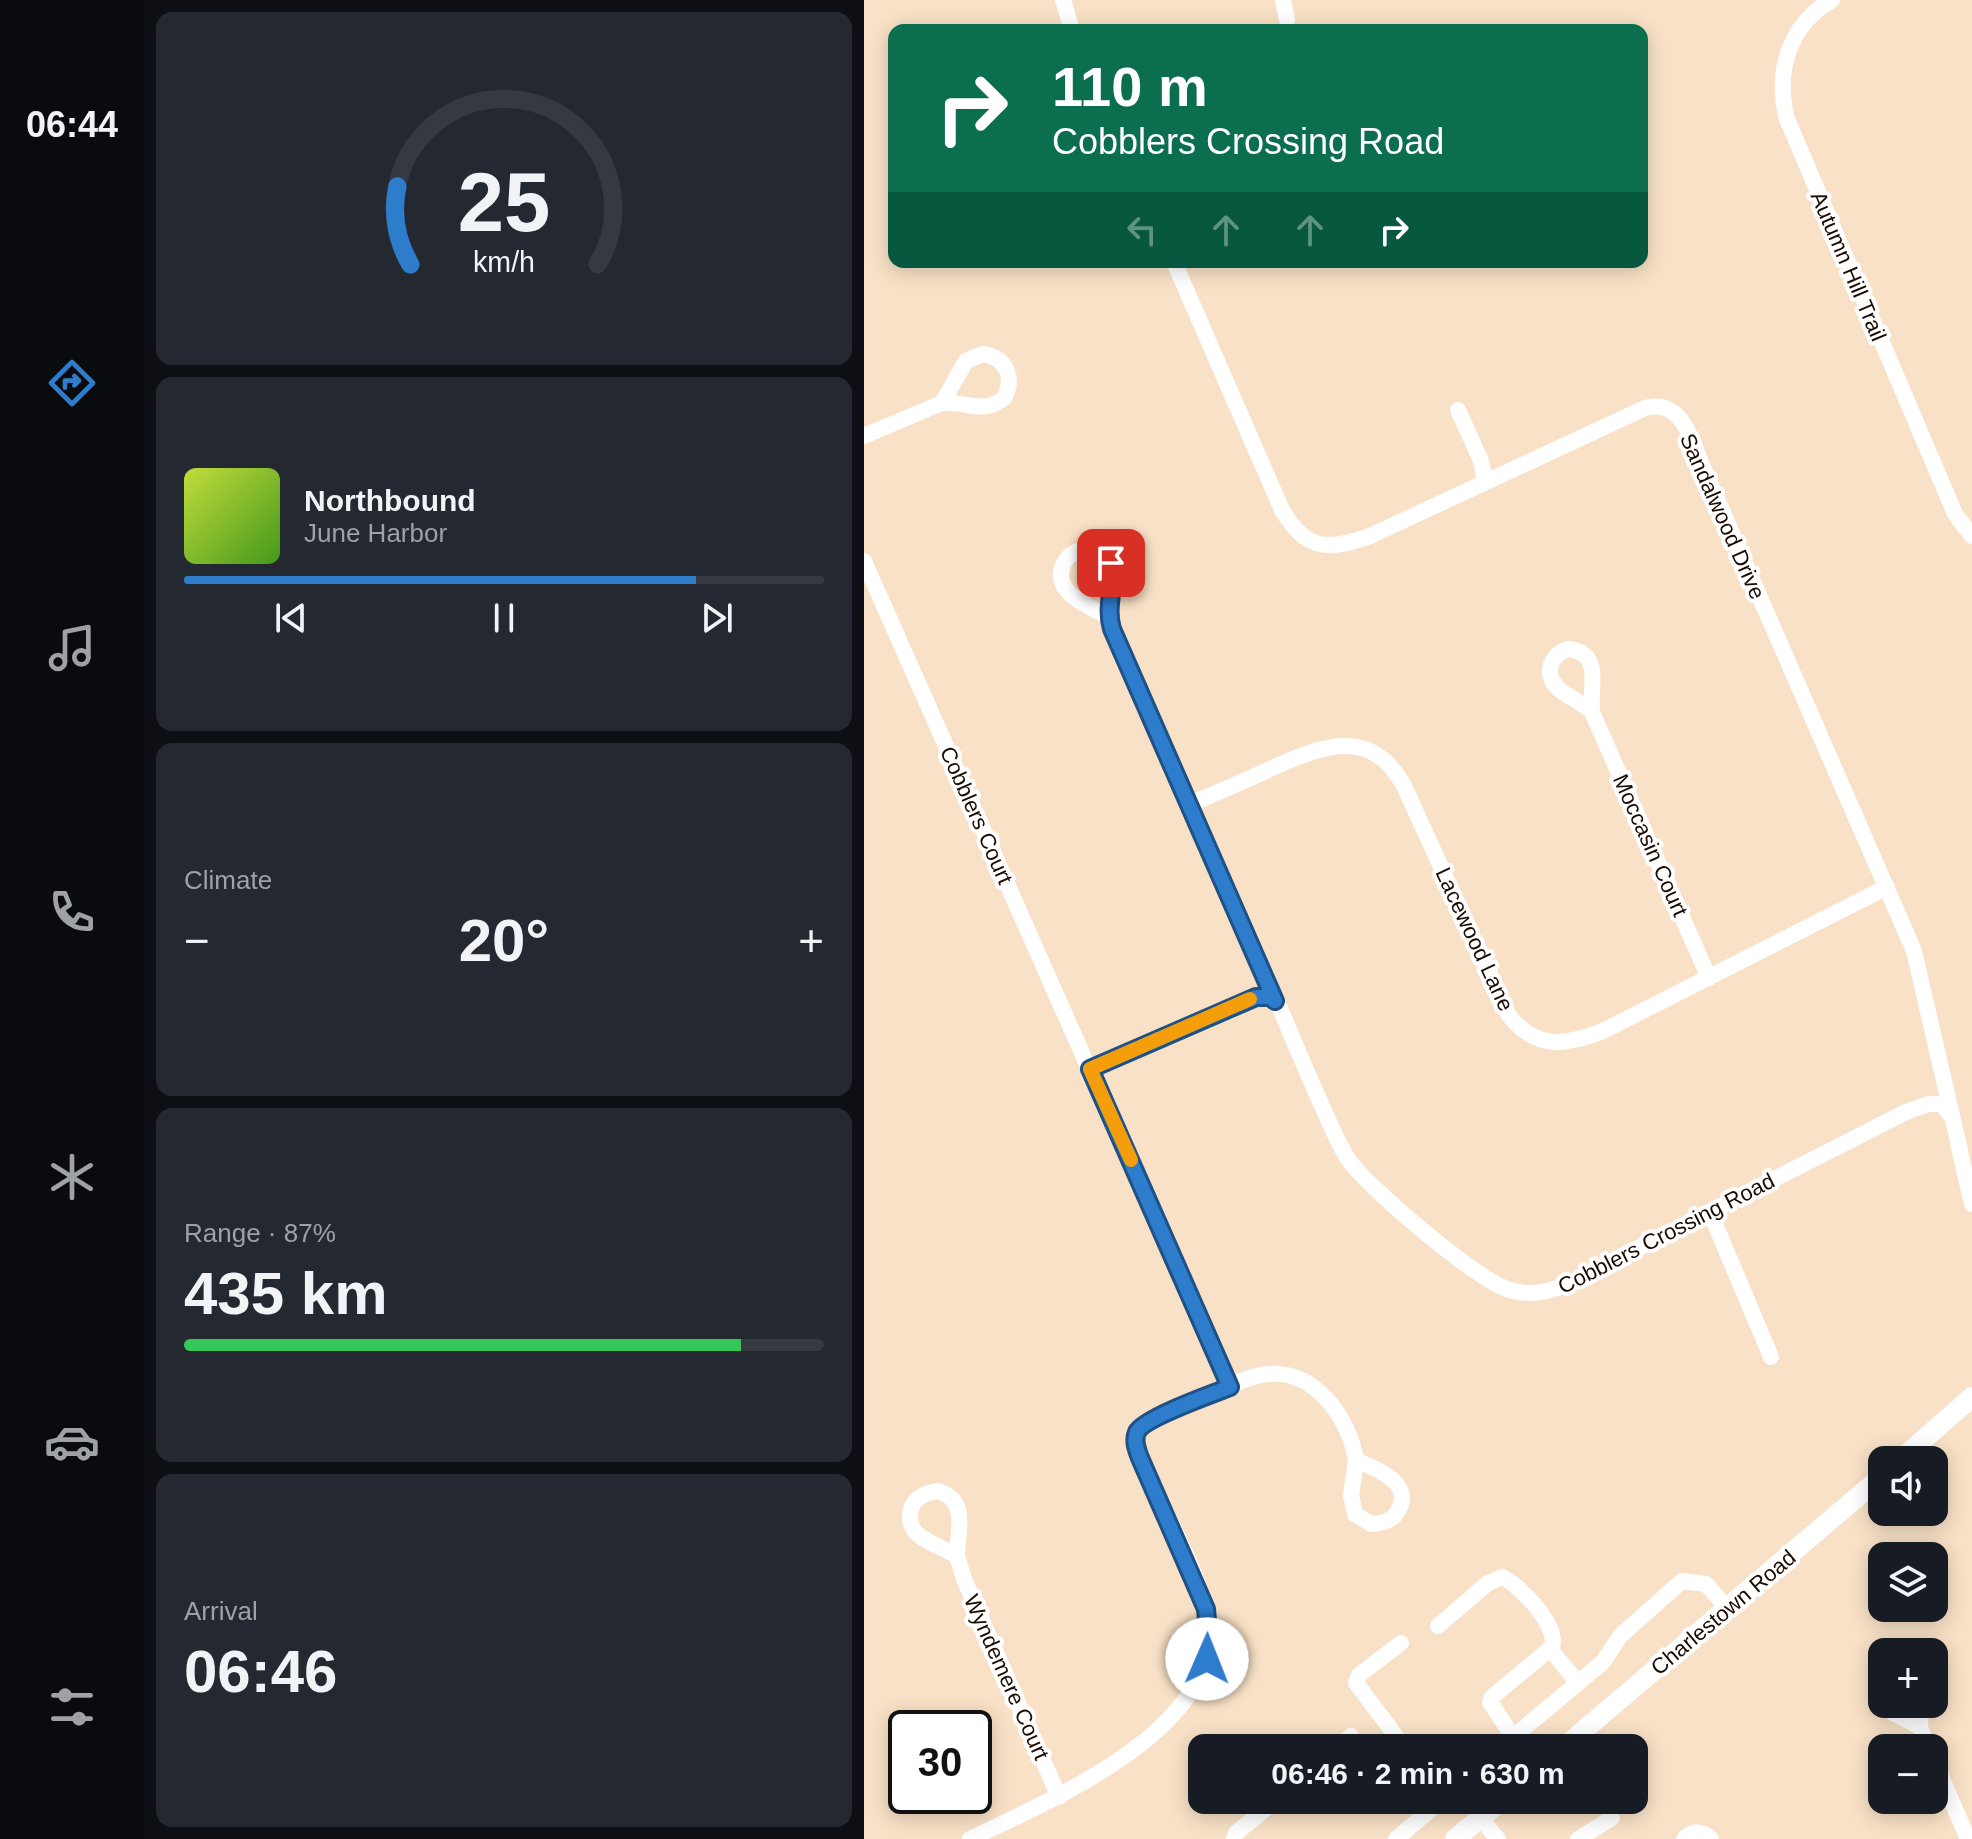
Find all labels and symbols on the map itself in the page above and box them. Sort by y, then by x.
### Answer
street label: Autumn Hill Trail [1806,188,1891,345]
street label: Sandalwood Drive [1675,430,1770,603]
pin [1077,529,1145,597]
street label: Cobblers Court [935,743,1018,888]
street label: Moccasin Court [1608,770,1693,920]
street label: Lacewood Lane [1430,864,1519,1015]
street label: Cobblers Crossing Road [1554,1168,1779,1299]
street label: Charlestown Road [1646,1545,1801,1680]
street label: Wyndemere Court [959,1591,1054,1764]
position arrow [1165,1617,1249,1701]
speed limit sign: 30 [888,1710,992,1814]

